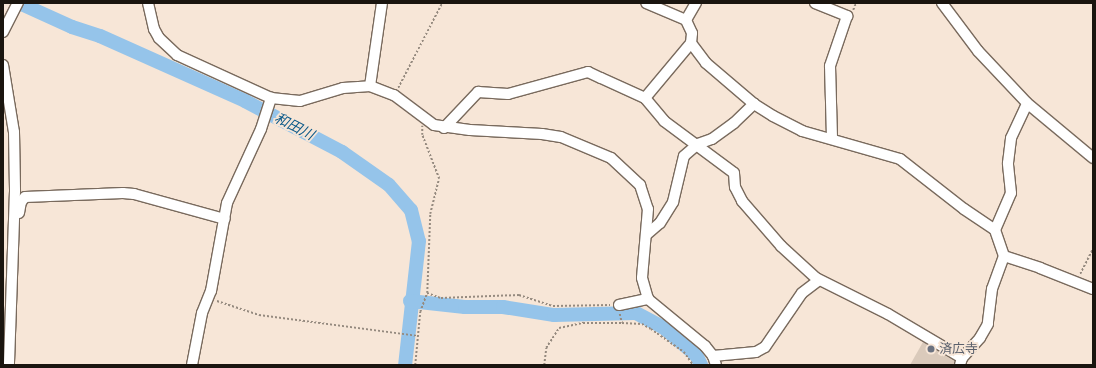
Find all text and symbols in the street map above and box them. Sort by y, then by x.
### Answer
water label: 和田川 [271,110,317,144]
place label: 済広寺 [939,341,978,357]
marker: 済広寺 [926,344,936,354]

